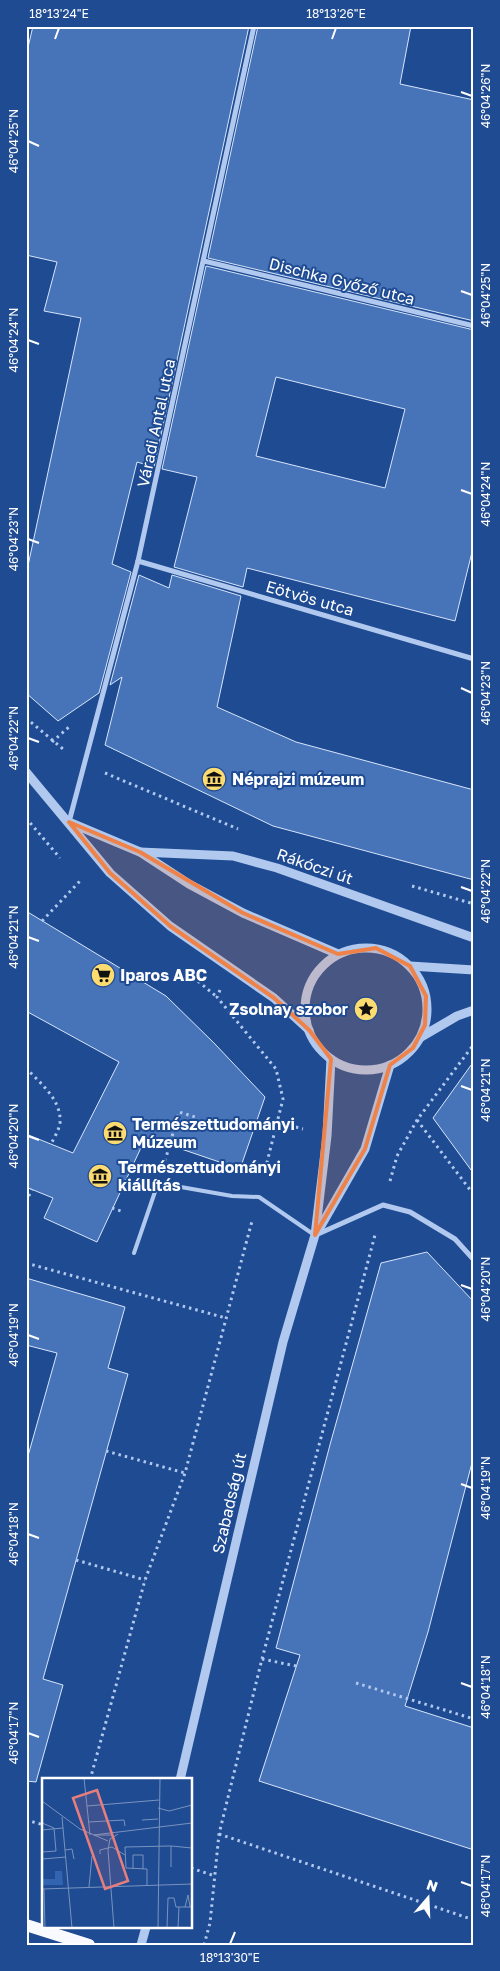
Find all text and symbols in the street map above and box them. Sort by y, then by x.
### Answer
text: 18°13'24"E [29,6,89,21]
text: 18°13'26"E [306,6,366,21]
text: 46°04'26"N [478,64,493,128]
text: 46°04'25"N [6,109,21,173]
street label: Dischka Győző utca [267,253,417,309]
text: 46°04'25"N [478,263,493,327]
text: 46°04'24"N [6,308,21,372]
street label: Váradi Antal utca [133,357,179,489]
text: 46°04'24"N [478,462,493,526]
text: 46°04'23"N [6,507,21,571]
street label: Eötvös utca [264,576,356,620]
text: 46°04'23"N [478,661,493,725]
text: 46°04'22"N [6,706,21,770]
museum icon: Néprajzi múzeum [201,766,227,792]
place label: Néprajzi múzeum [232,769,364,789]
street label: Rákóczi út [274,844,356,888]
text: 46°04'22"N [478,859,493,923]
text: 46°04'21"N [6,905,21,969]
supermarket icon: Iparos ABC [90,962,116,988]
place label: Iparos ABC [120,965,207,985]
place icon: Zsolnay szobor [353,996,379,1022]
place label: Zsolnay szobor [229,999,348,1019]
text: 46°04'21"N [478,1058,493,1122]
text: 46°04'20"N [6,1104,21,1168]
place label: Természettudományi Múzeum [132,1114,295,1152]
museum icon: Természettudományi Múzeum [102,1120,128,1146]
place label: Természettudományi kiállítás [118,1157,281,1195]
museum icon: Természettudományi kiállítás [87,1163,113,1189]
text: 46°04'20"N [478,1257,493,1321]
text: 46°04'19"N [6,1303,21,1367]
street label: Szabadság út [208,1450,250,1556]
text: 46°04'19"N [478,1456,493,1520]
text: 46°04'18"N [6,1502,21,1566]
text: 46°04'18"N [478,1655,493,1719]
text: 46°04'17"N [6,1702,21,1764]
inset map [42,1778,192,1928]
text: 46°04'17"N [478,1855,493,1917]
north arrow [402,1874,452,1924]
text: N [425,1875,440,1895]
text: 18°13'30"E [200,1950,260,1965]

